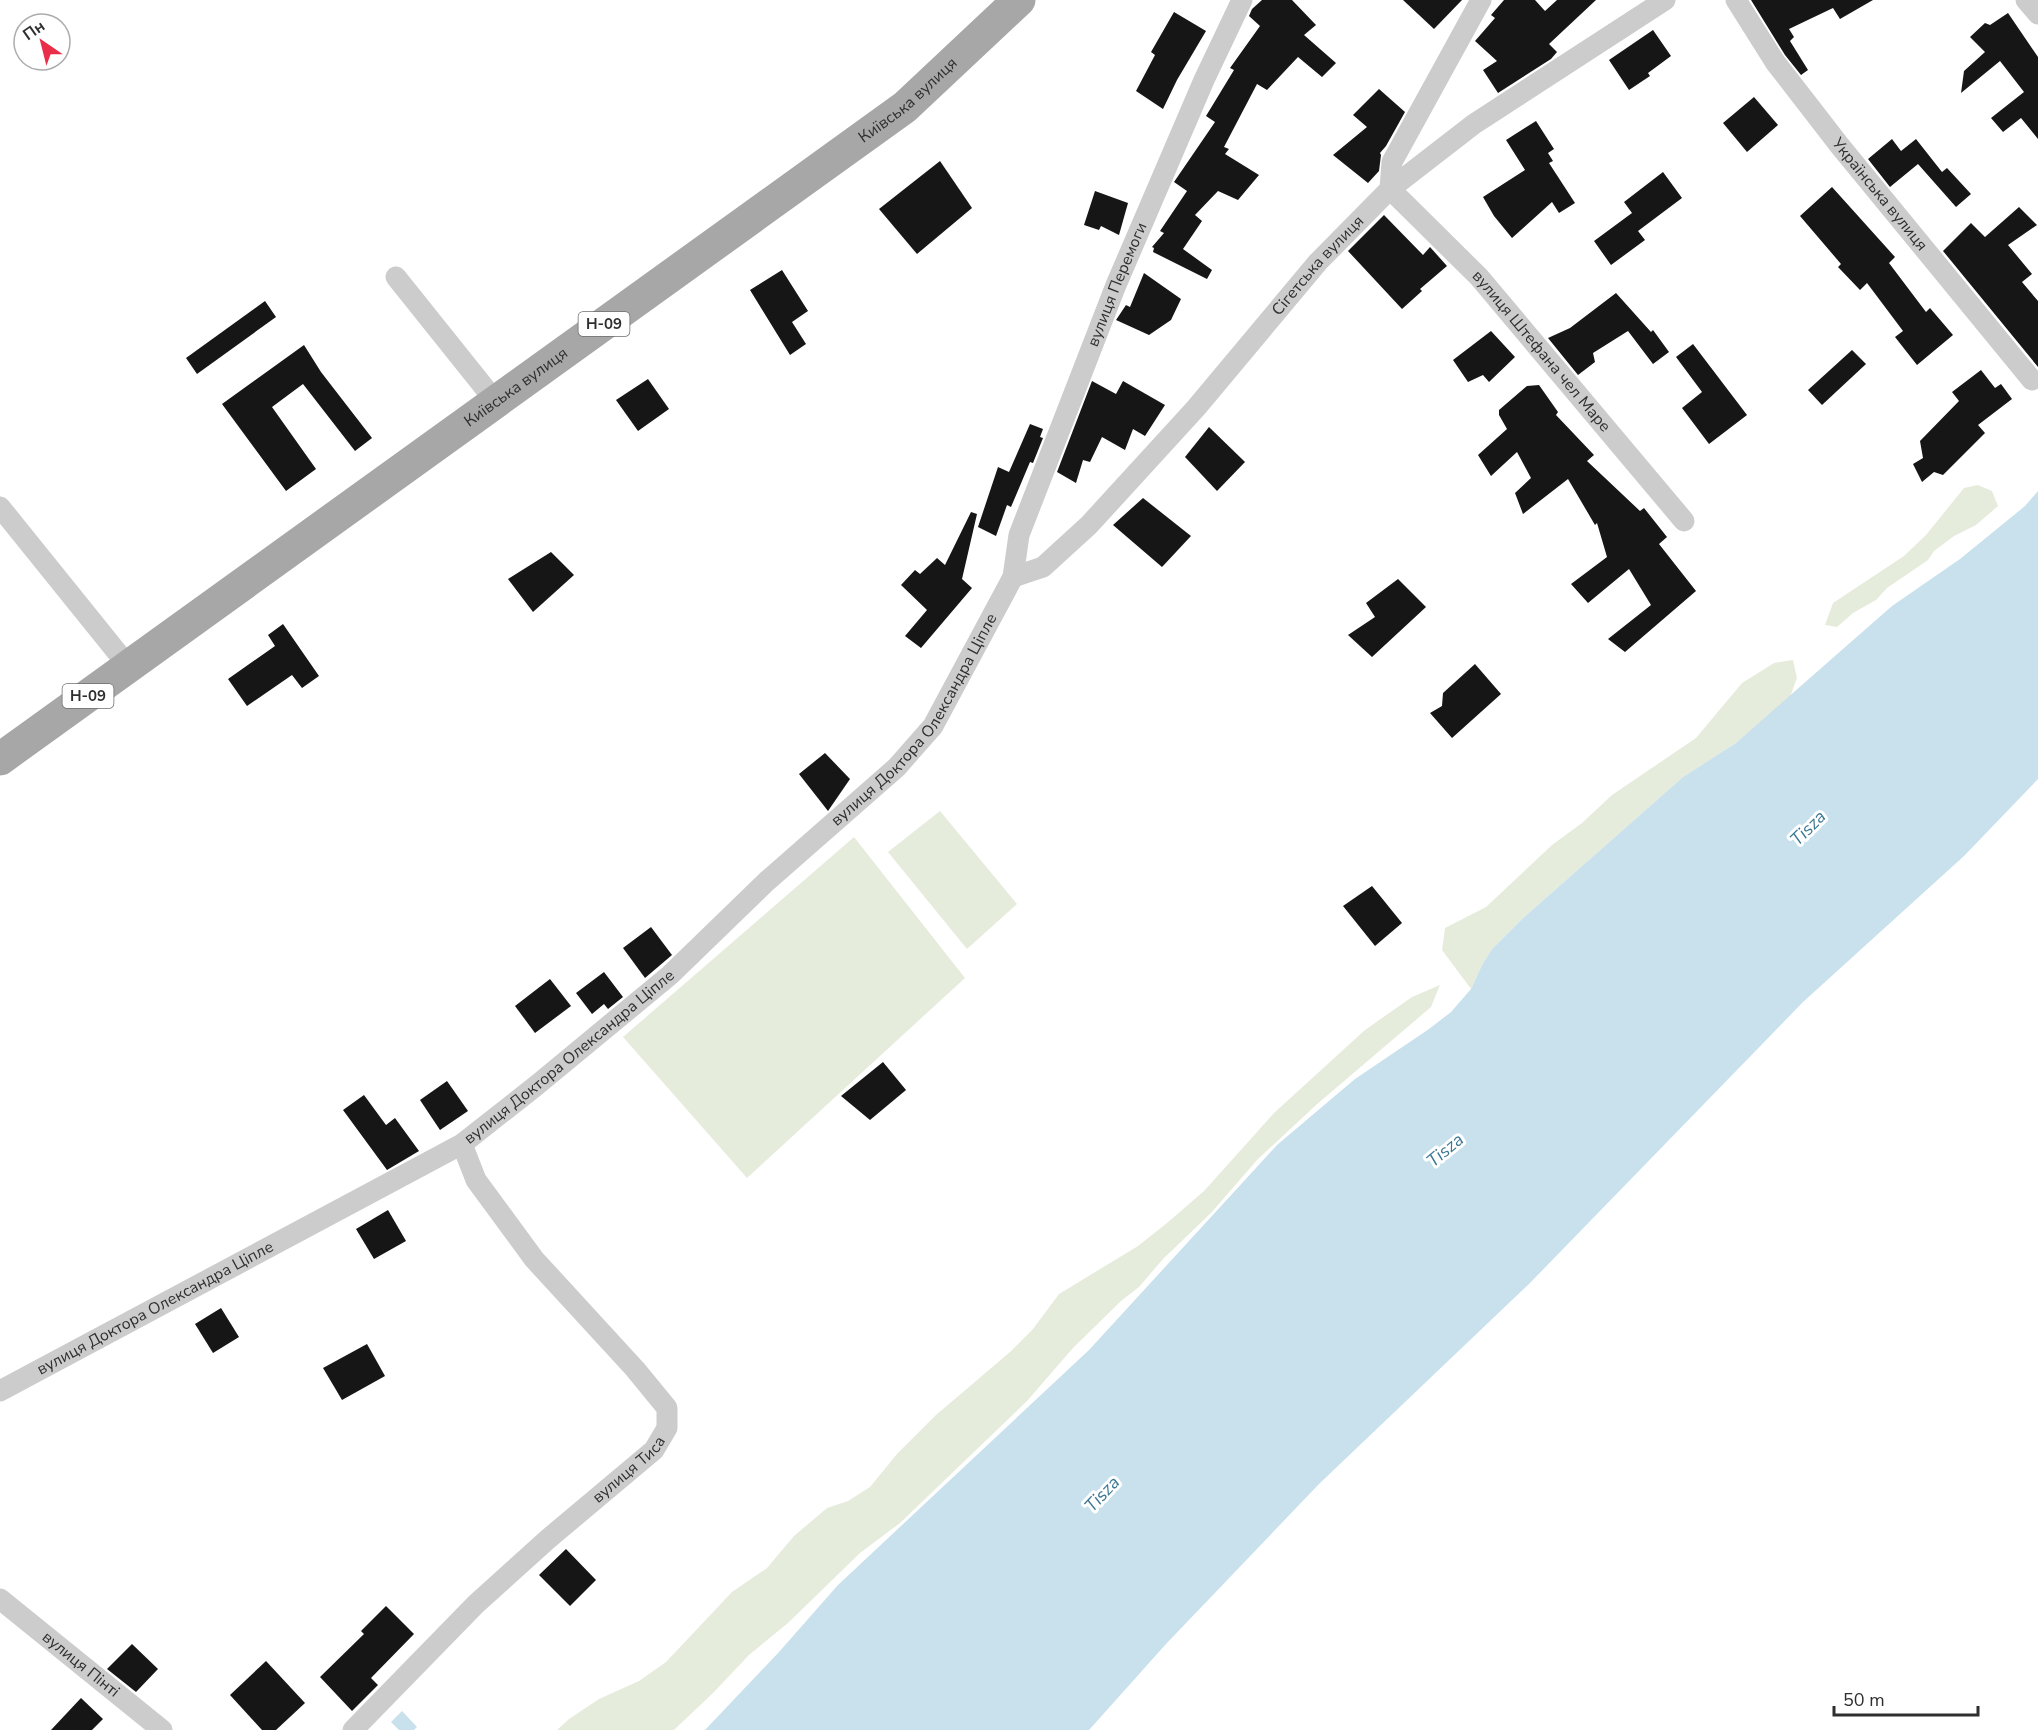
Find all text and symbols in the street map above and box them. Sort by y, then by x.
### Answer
north arrow [12,12,72,72]
text: Пн [19,15,49,46]
street label: Київська вулиця [854,52,962,148]
street label: Українська вулиця [1826,133,1933,255]
street label: Сігетська вулиця [1267,211,1369,320]
street label: вулиця Перемоги [1082,219,1153,350]
street label: вулиця Штефана чел Маре [1467,265,1616,437]
road number: Н-09 [578,312,630,336]
street label: Київська вулиця [460,342,572,432]
street label: вулиця Доктора Олександра Ціпле [826,610,1002,831]
road number: Н-09 [62,684,113,708]
water label: Tisza [1785,805,1831,851]
street label: вулиця Доктора Олександра Ціпле [459,965,679,1149]
water label: Tisza [1421,1128,1469,1172]
street label: вулиця Доктора Олександра Ціпле [33,1236,277,1380]
street label: вулиця Тиса [588,1432,671,1508]
water label: Tisza [1079,1471,1125,1517]
street label: вулиця Пінті [37,1626,124,1702]
scale bar [1834,1679,1978,1717]
text: 50 m [1843,1688,1885,1712]

